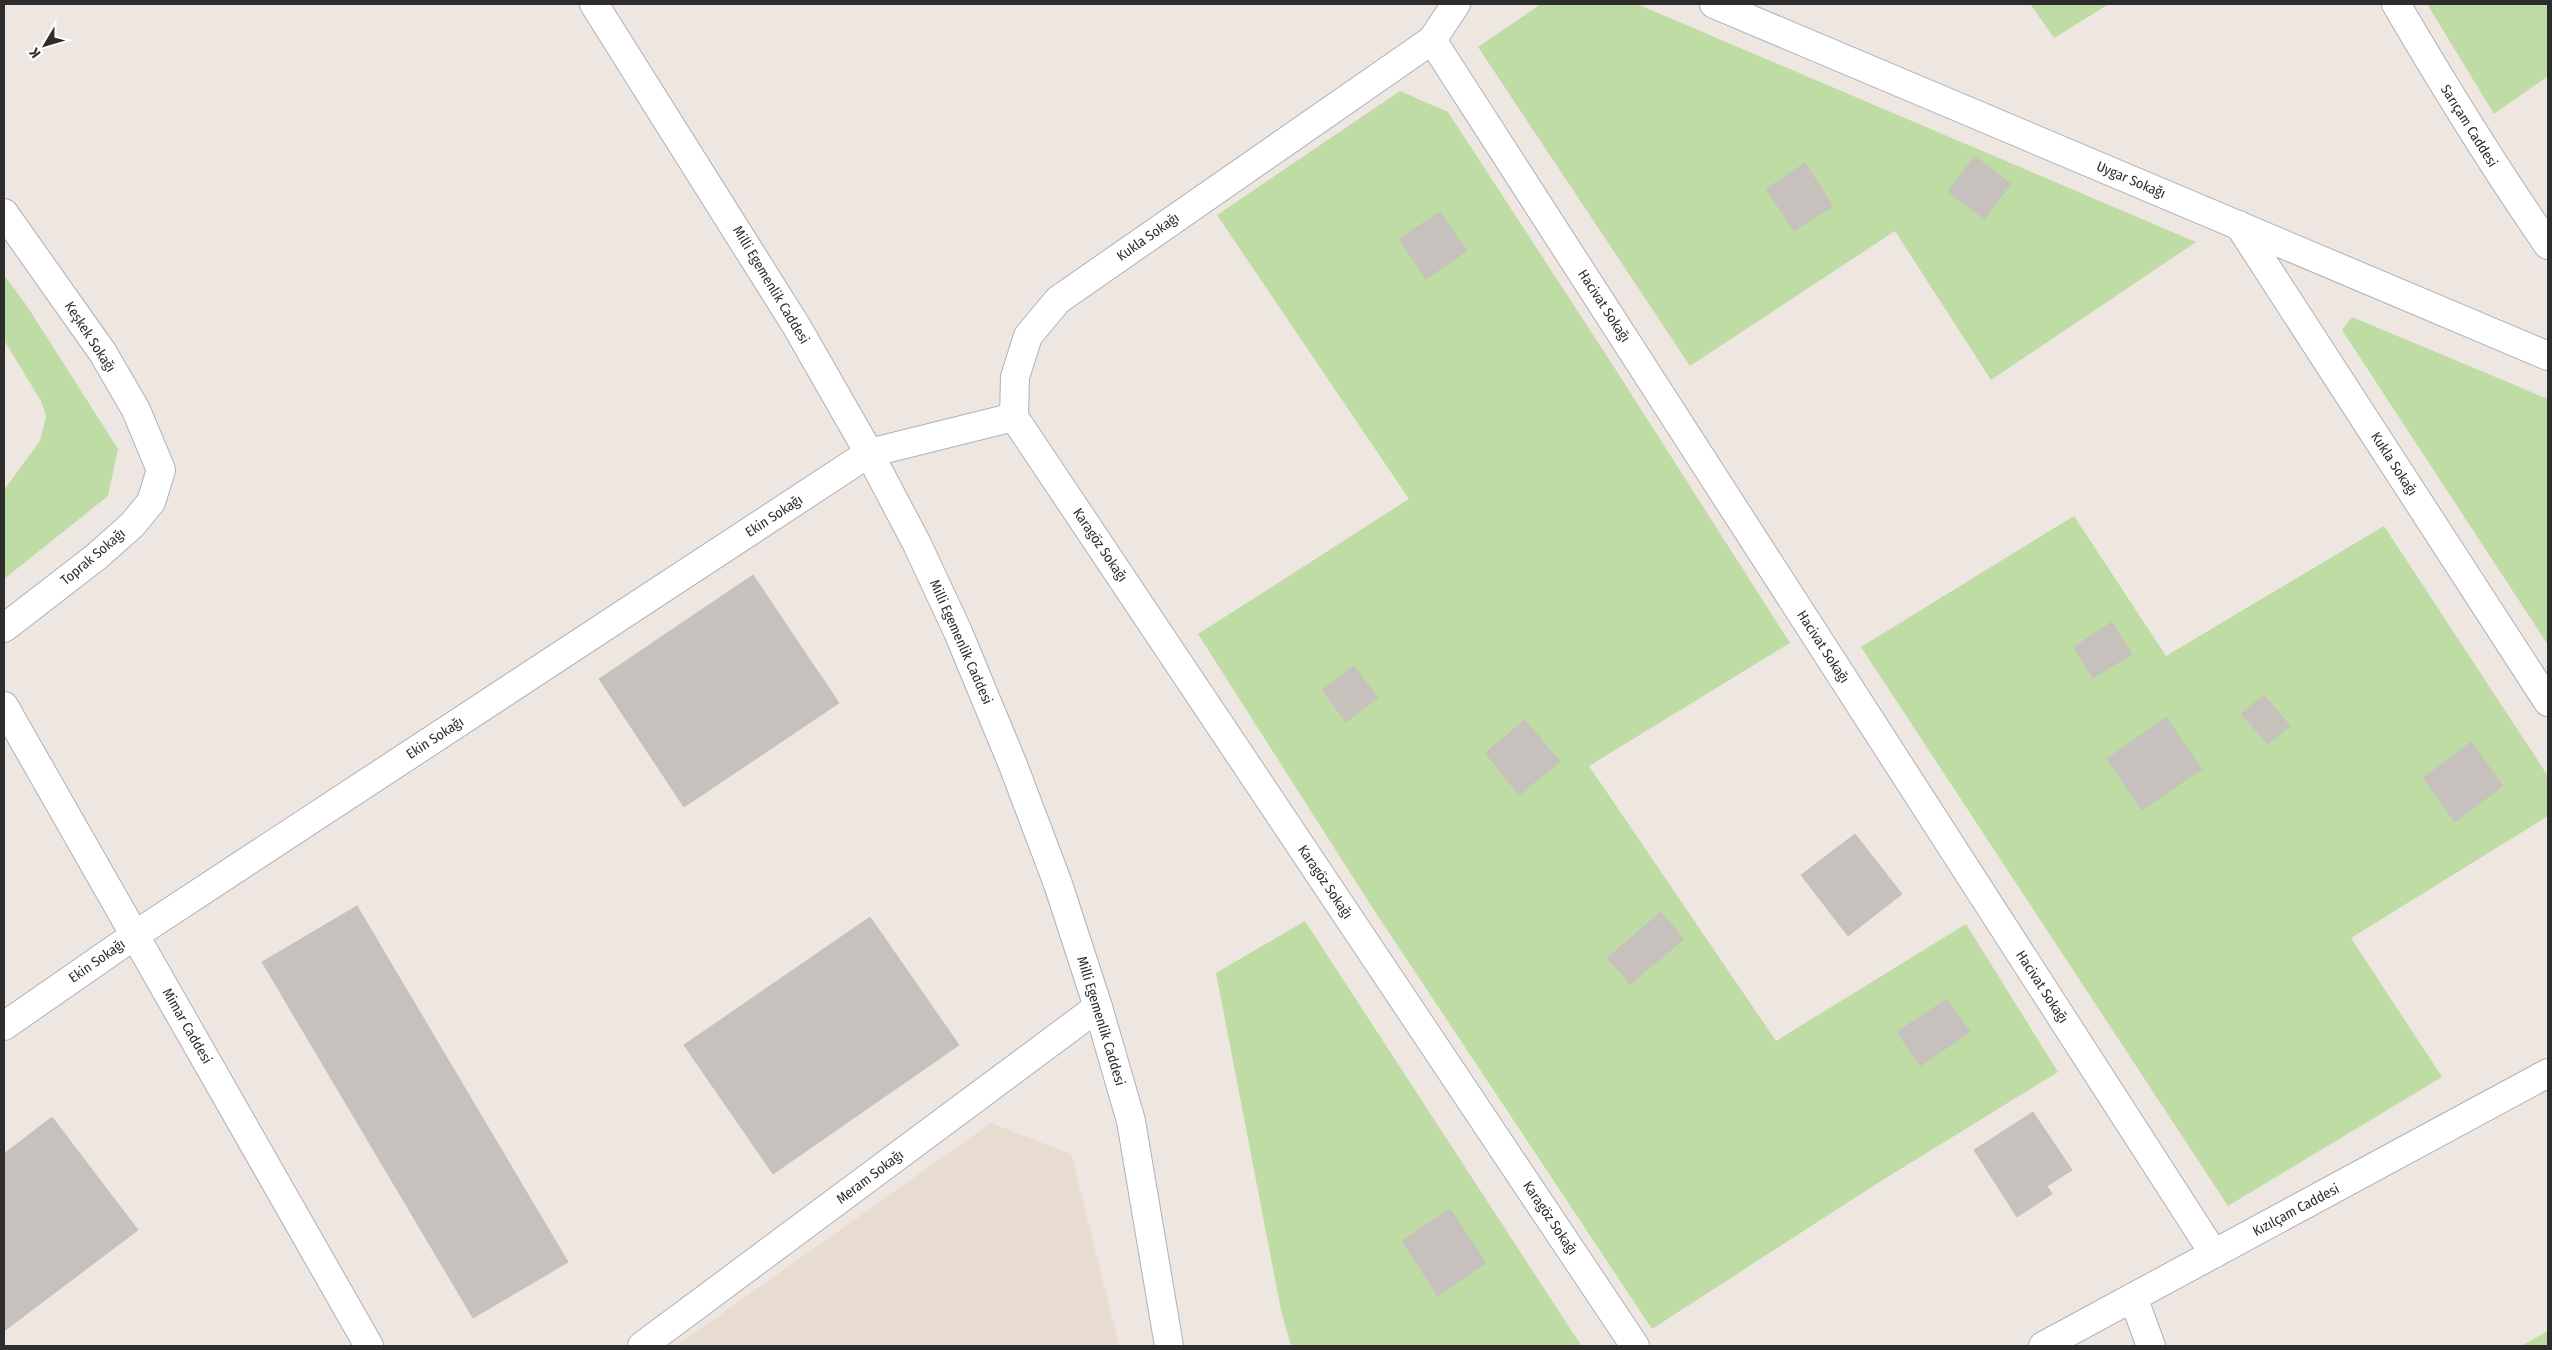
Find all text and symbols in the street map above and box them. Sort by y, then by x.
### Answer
north arrow [20,20,70,70]
text: K [25,44,44,61]
street label: Sarıçam Caddesi [2437,82,2501,170]
street label: Uygar Sokağı [2094,158,2168,202]
street label: Kukla Sokağı [1113,209,1183,265]
street label: Milli Egemenlik Caddesi [729,223,813,347]
street label: Hacivat Sokağı [1574,267,1634,345]
street label: Keşkek Sokağı [61,299,119,375]
street label: Kukla Sokağı [2367,429,2421,499]
street label: Ekin Sokağı [742,491,806,541]
street label: Karagöz Sokağı [1069,505,1131,585]
street label: Toprak Sokağı [57,525,129,589]
street label: Milli Egemenlik Caddesi [926,577,996,707]
street label: Hacivat Sokağı [1793,608,1853,686]
street label: Ekin Sokağı [403,713,467,763]
street label: Karagöz Sokağı [1294,842,1356,922]
street label: Ekin Sokağı [66,935,128,987]
street label: Hacivat Sokağı [2012,948,2072,1026]
street label: Milli Egemenlik Caddesi [1073,954,1129,1088]
street label: Mimar Caddesi [159,985,215,1067]
street label: Meram Sokağı [833,1146,907,1208]
street label: Karagöz Sokağı [1519,1178,1581,1258]
street label: Kızılçam Caddesi [2250,1180,2342,1240]

